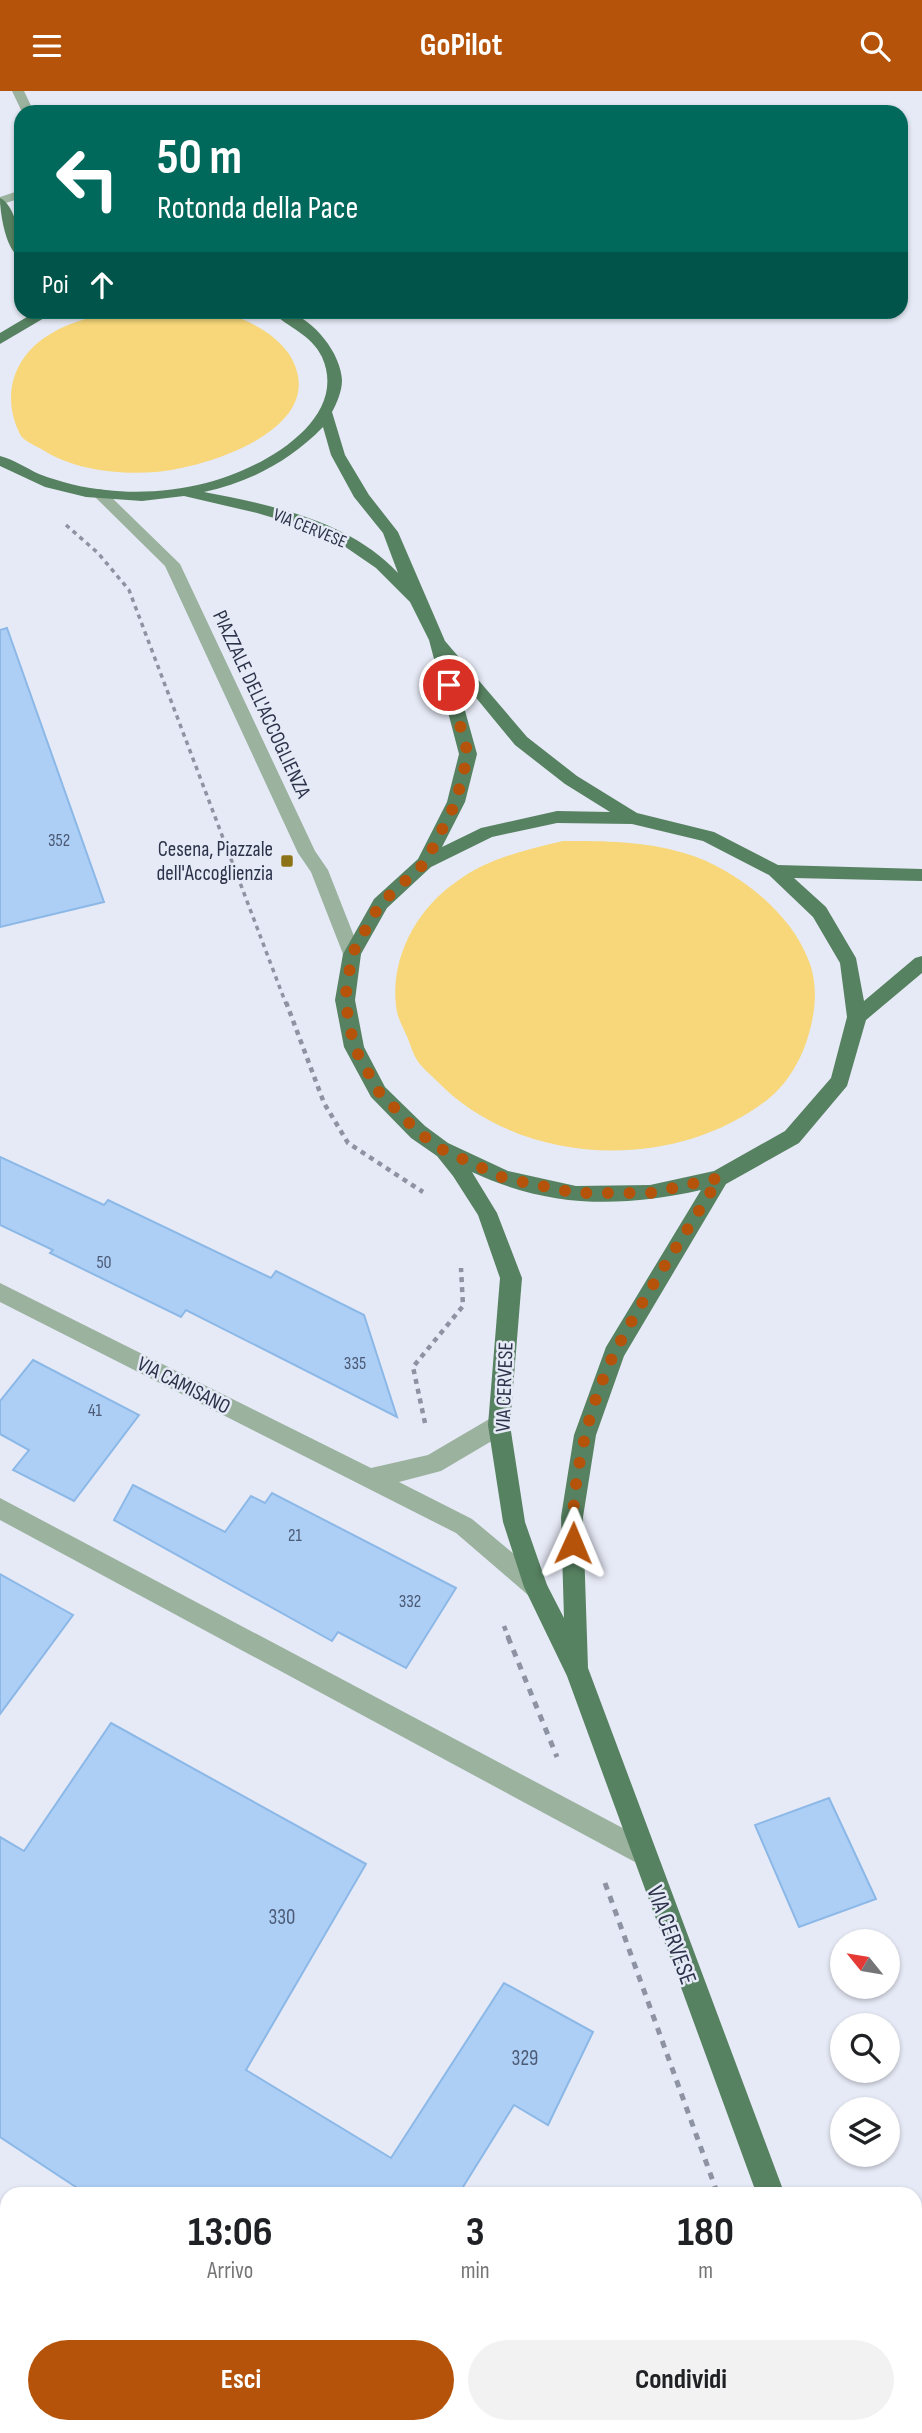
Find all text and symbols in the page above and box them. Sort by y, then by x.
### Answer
text: GoPilot [420,26,502,65]
icon: menu [28,27,66,65]
icon: search [856,27,894,65]
text: 50 m [157,129,242,188]
icon: left [42,133,133,224]
text: Rotonda della Pace [157,189,358,228]
icon: ahead [83,266,121,304]
text: Poi [42,270,69,301]
street label: VIA CERVESE [270,504,350,553]
street label: PIAZZALE DELL'ACCOGLIENZA [207,606,316,803]
pin [419,655,479,715]
icon: arrive [430,666,468,704]
house number: 352 [48,830,70,851]
place label: Cesena, Piazzale dell'Accoglienzia [157,837,273,886]
marker: Cesena, Piazzale dell'Accoglienzia [279,853,295,869]
house number: 50 [96,1252,112,1273]
street label: VIA CERVESE [490,1342,519,1433]
street label: VIA CAMISANO [133,1351,234,1420]
house number: 335 [344,1353,366,1374]
house number: 41 [88,1400,103,1421]
position arrow [536,1506,610,1580]
house number: 21 [288,1525,303,1546]
house number: 332 [399,1591,421,1612]
street label: VIA CERVESE [640,1882,703,1989]
house number: 330 [269,1905,296,1930]
north arrow [830,1929,900,1999]
map controls [830,1929,900,2167]
button: search [830,2013,900,2083]
house number: 329 [512,2046,538,2071]
button: layers [830,2097,900,2167]
text: 13:06 [188,2207,273,2258]
text: 3 [466,2207,484,2258]
text: 180 [678,2207,734,2258]
text: Arrivo [207,2257,253,2285]
text: min [461,2257,490,2285]
text: m [698,2257,713,2285]
button: Esci [28,2340,454,2420]
button: Condividi [468,2340,894,2420]

